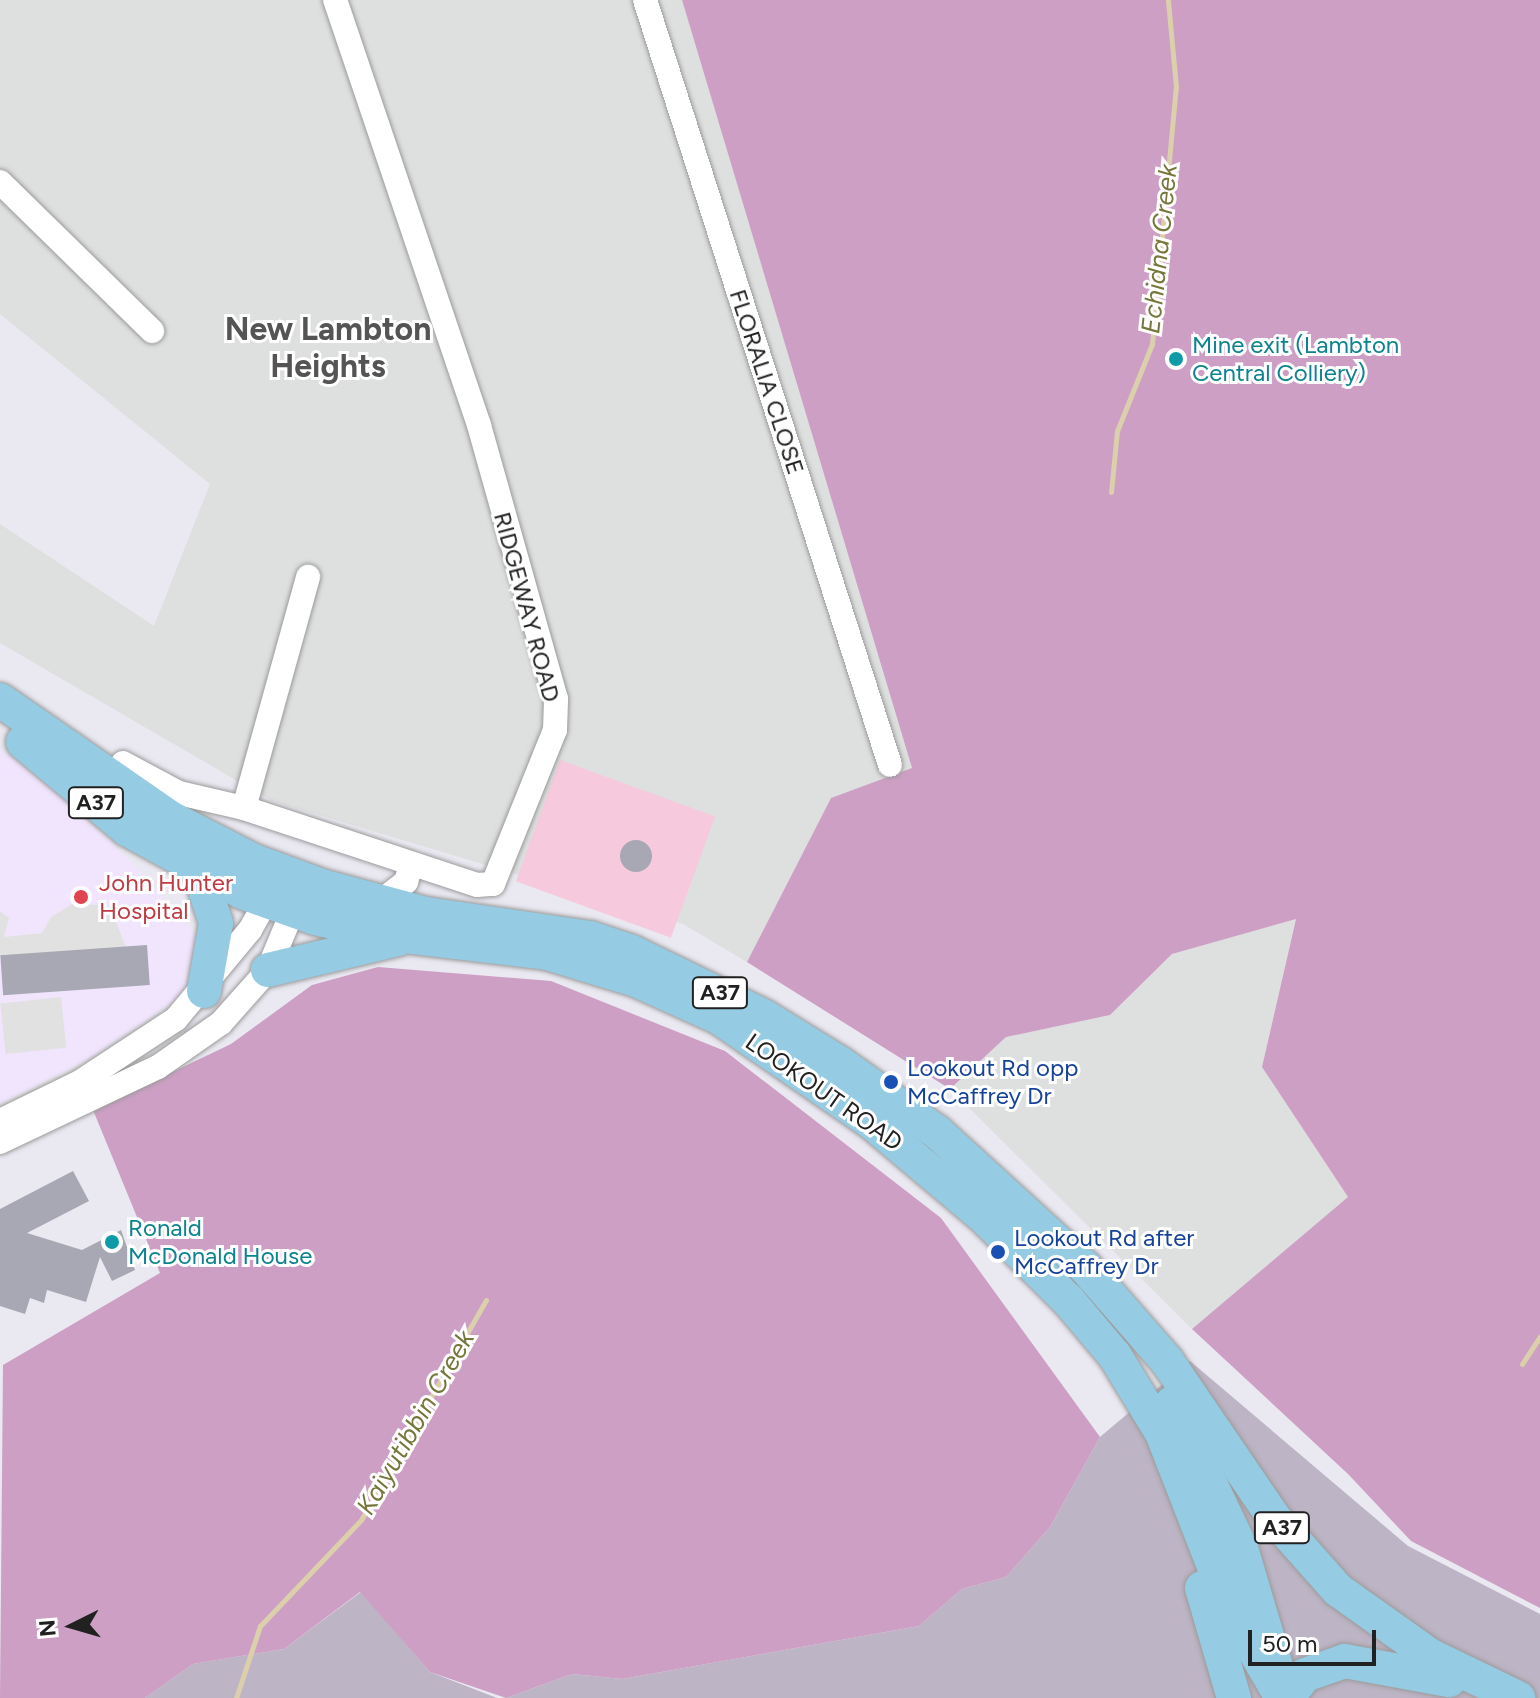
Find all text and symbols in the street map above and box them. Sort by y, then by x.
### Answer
water label: Echidna Creek [1136,163,1184,335]
street label: FLORALIA CLOSE [723,286,811,478]
district label: New Lambton Heights [225,311,431,386]
place label: Mine exit (Lambton Central Colliery) [1192,331,1399,387]
marker: Mine exit (Lambton Central Colliery) [1167,350,1185,368]
street label: RIDGEWAY ROAD [488,509,566,705]
road number: A37 [66,785,126,821]
place label: John Hunter Hospital [99,869,233,925]
marker: John Hunter Hospital [70,886,92,908]
road number: A37 [690,975,750,1011]
street label: LOOKOUT ROAD [740,1027,908,1157]
place label: Lookout Rd opp McCaffrey Dr [907,1054,1078,1110]
marker: Lookout Rd opp McCaffrey Dr [882,1073,900,1091]
place label: Ronald McDonald House [128,1214,312,1270]
place label: Lookout Rd after McCaffrey Dr [1014,1224,1194,1280]
marker: Ronald McDonald House [103,1233,121,1251]
marker: Lookout Rd after McCaffrey Dr [989,1243,1007,1261]
water label: Kaiyutibbin Creek [351,1325,481,1521]
road number: A37 [1252,1510,1312,1546]
north arrow [32,1586,112,1666]
scale bar [1252,1614,1380,1664]
text: N [33,1618,62,1638]
text: 50 m [1262,1629,1318,1658]

